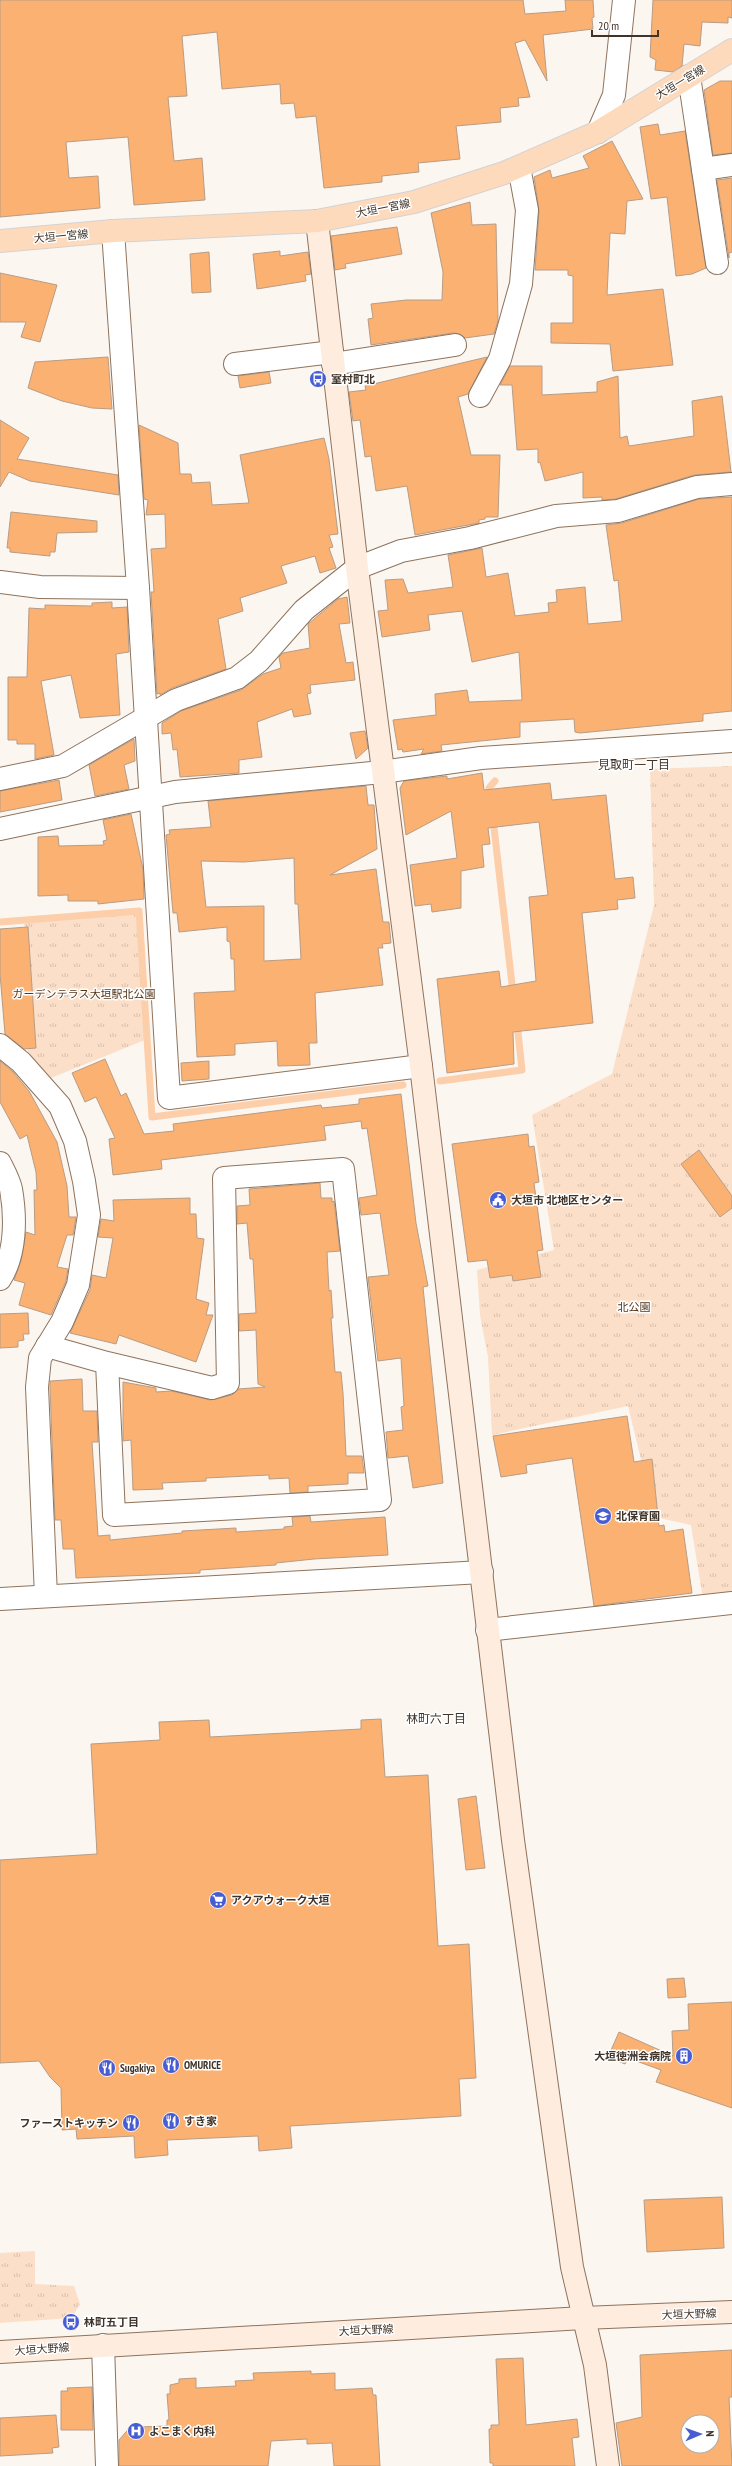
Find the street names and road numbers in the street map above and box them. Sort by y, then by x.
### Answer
street label: 大垣一宮線 [653,62,707,102]
street label: 大垣一宮線 [355,196,411,220]
street label: 大垣一宮線 [33,227,89,245]
street label: 大垣大野線 [661,2306,717,2322]
street label: 大垣大野線 [338,2322,394,2338]
street label: 大垣大野線 [14,2340,70,2358]

